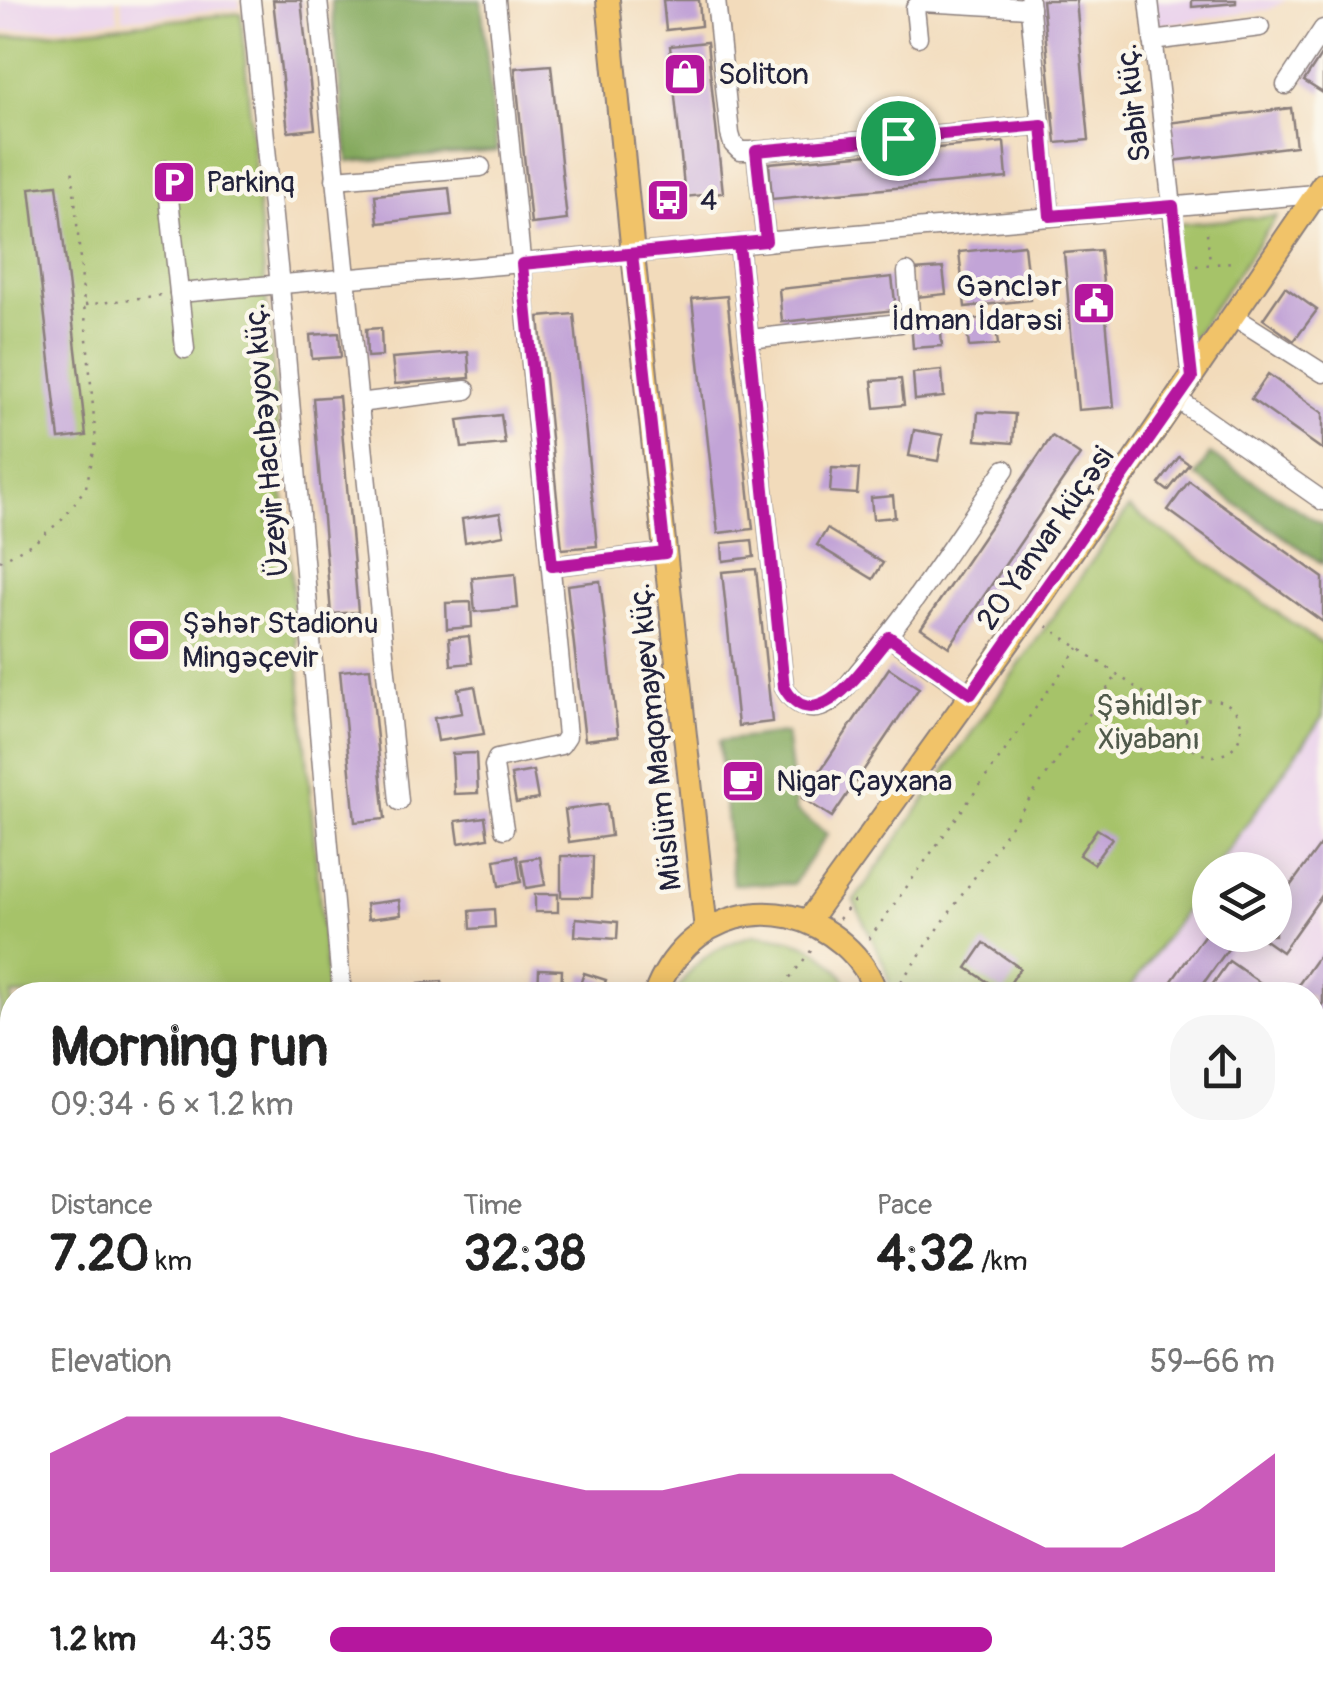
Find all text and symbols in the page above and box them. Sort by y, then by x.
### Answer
street label: Sabir küç. [1108,42,1159,164]
shop icon: Soliton [662,51,708,97]
place label: Soliton [718,56,809,93]
pin [856,96,941,181]
icon: arrive [871,111,926,166]
parking icon: Parkinq [151,159,197,205]
place label: Parkinq [206,164,295,201]
bus stop icon: 4 [645,177,691,223]
place label: 4 [700,182,717,219]
place label: Gənclər İdman İdarəsi [891,268,1062,339]
public building icon: Gənclər İdman İdarəsi [1071,280,1117,326]
street label: Üzeyir Hacıbəyov küç. [236,302,297,578]
street label: 20 Yanvar küçəsi [969,440,1122,637]
street label: Müslüm Maqomayev küç. [621,581,690,893]
place label: Şəhər Stadionu Mingəçevir [182,605,379,676]
sports icon: Şəhər Stadionu Mingəçevir [126,617,172,663]
park label: Şəhidlər Xiyabanı [1096,687,1202,758]
cafe icon: Nigar Çayxana [720,758,766,804]
place label: Nigar Çayxana [776,763,952,800]
map controls [1192,852,1292,952]
button: layers [1192,852,1292,952]
text: Morning run [50,1013,328,1082]
button: share [1170,1015,1275,1120]
text: 09:34 · 6 × 1.2 km [50,1085,294,1125]
text: Distance [50,1188,152,1223]
text: Time [463,1188,522,1223]
text: Pace [877,1188,932,1223]
text: 7.20 [50,1223,150,1286]
text: 32:38 [463,1223,586,1286]
text: 4:32 [877,1223,975,1286]
text: km [150,1244,192,1279]
text: /km [975,1244,1028,1279]
text: Elevation [50,1342,172,1382]
text: 59–66 m [1150,1342,1275,1382]
text: 1.2 km [50,1620,136,1660]
text: 4:35 [210,1620,272,1660]

